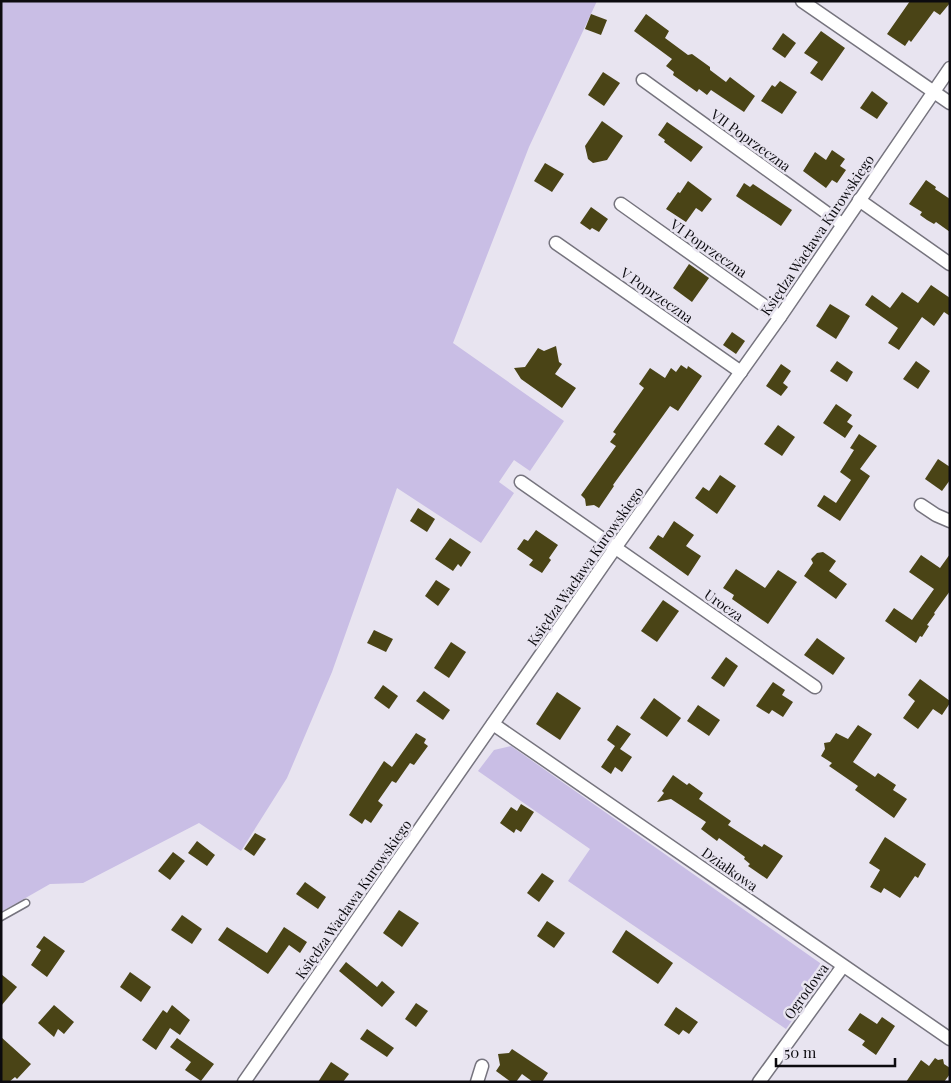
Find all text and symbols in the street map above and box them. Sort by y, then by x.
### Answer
street label: VII Poprzeczna [706,104,795,175]
street label: Księdza Wacława Kurowskiego [756,150,878,319]
street label: VI Poprzeczna [666,214,751,282]
street label: V Poprzeczna [616,262,697,327]
street label: Księdza Wacława Kurowskiego [523,482,648,649]
street label: Urocza [701,585,747,625]
street label: Księdza Wacława Kurowskiego [291,815,416,982]
street label: Działkowa [698,843,762,895]
street label: Ogrodowa [779,959,833,1023]
scale bar [776,1036,895,1068]
text: 50 m [784,1042,817,1062]

